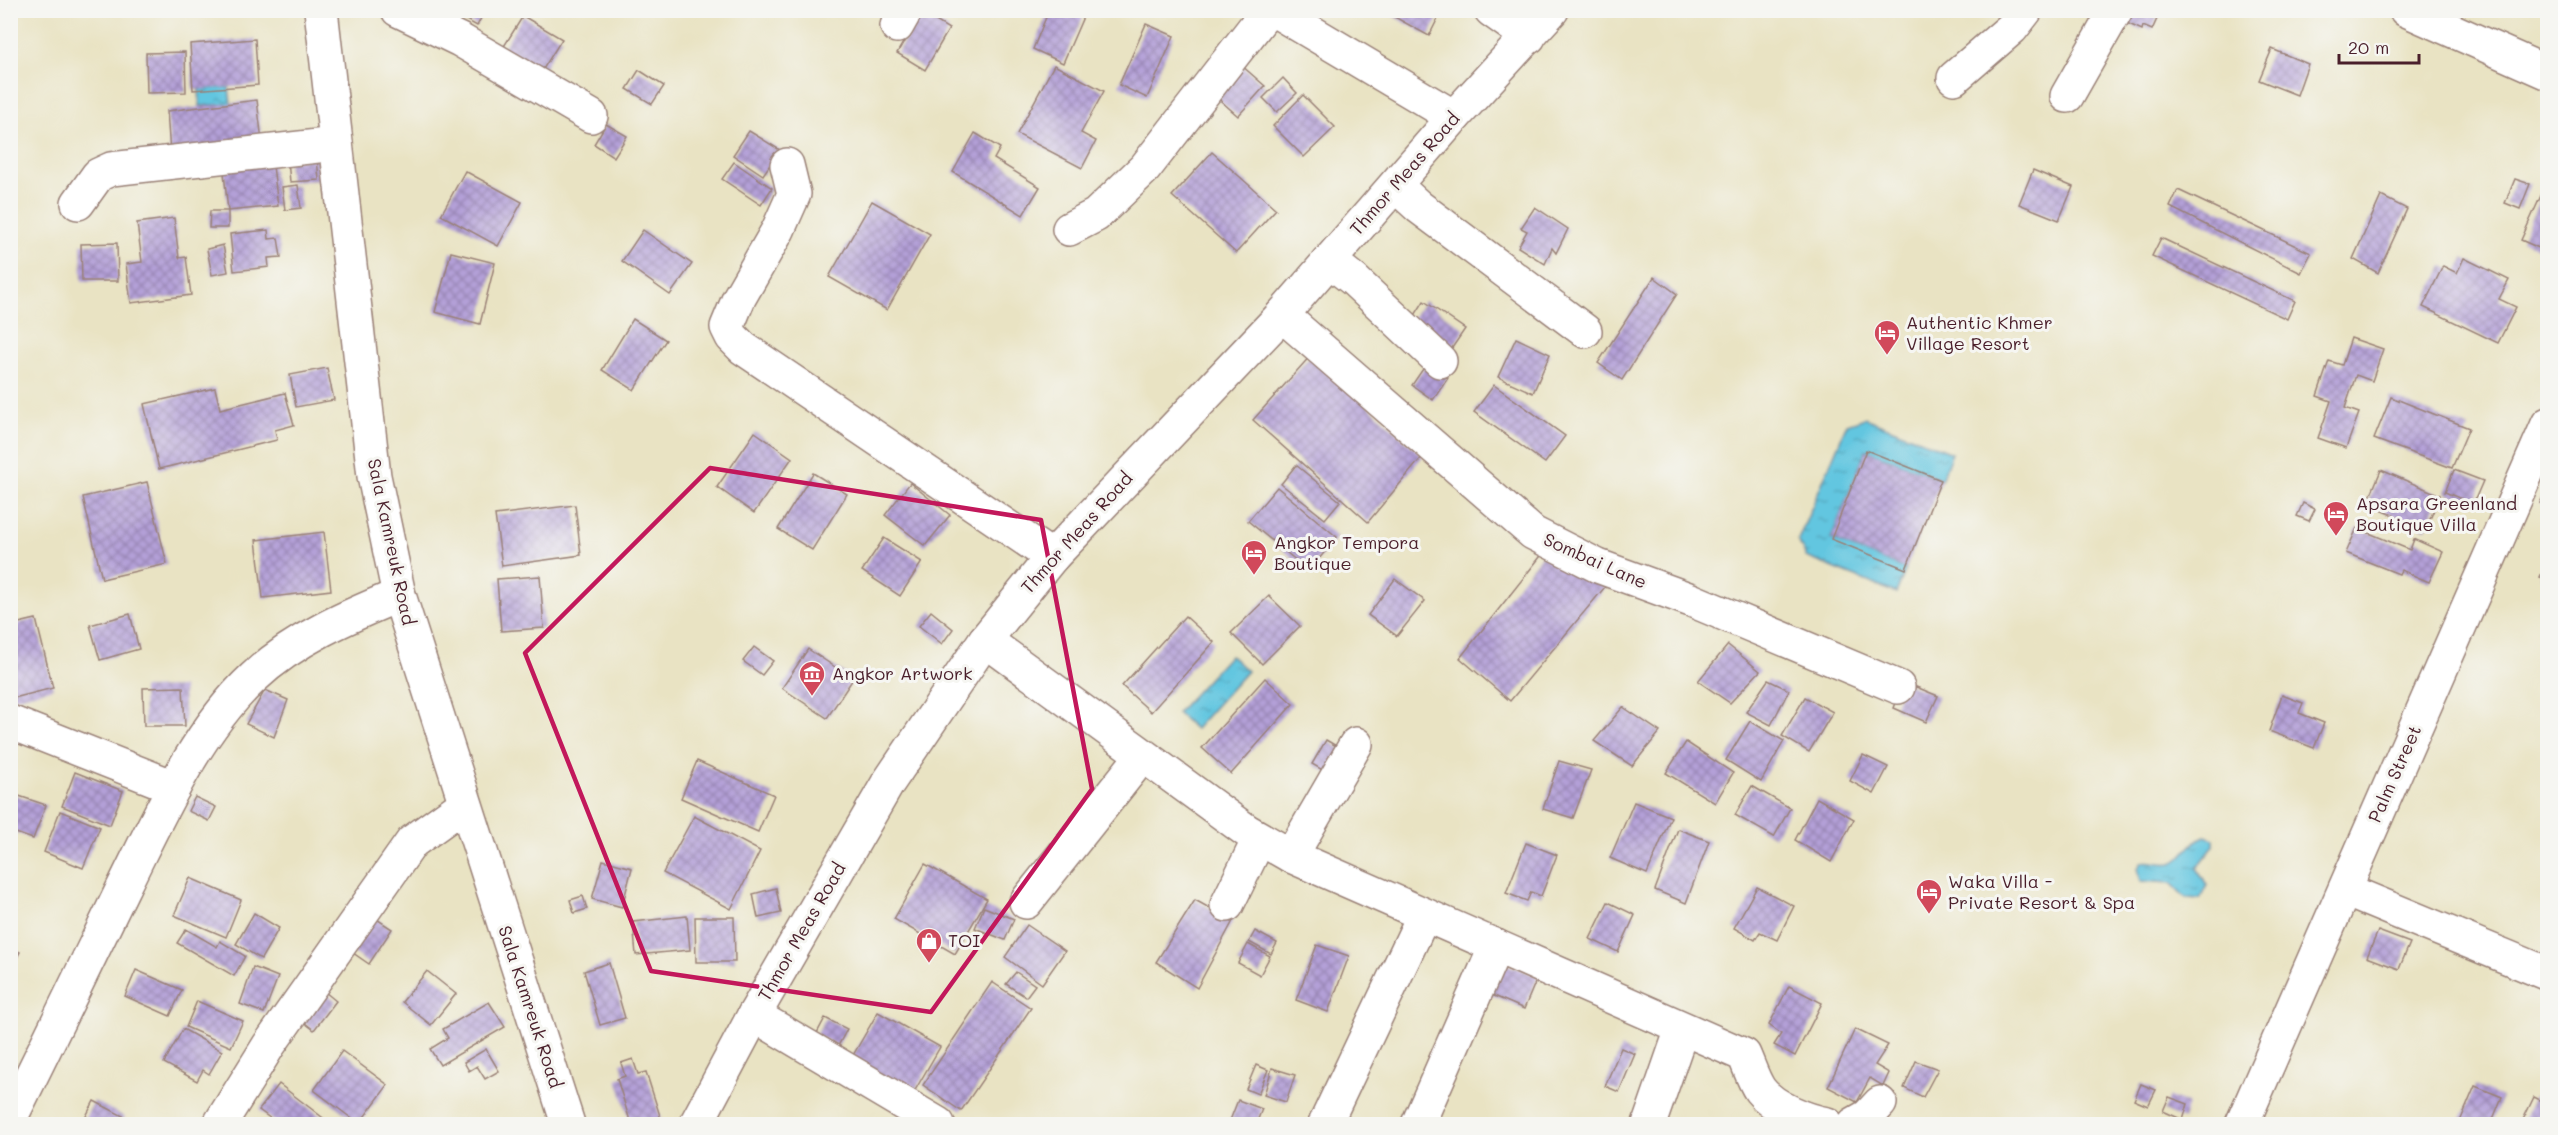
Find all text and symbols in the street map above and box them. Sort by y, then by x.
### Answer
scale bar [2339,27,2418,65]
text: 20 m [2348,35,2389,59]
street label: Thmor Meas Road [1344,107,1464,240]
place label: Authentic Khmer Village Resort [1906,310,2053,355]
hotel icon: Authentic Khmer Village Resort [1872,318,1902,356]
street label: Sala Kamreuk Road [363,456,421,627]
street label: Thmor Meas Road [1015,466,1137,598]
place label: Apsara Greenland Boutique Villa [2356,491,2517,536]
hotel icon: Apsara Greenland Boutique Villa [2321,499,2351,537]
street label: Sombai Lane [1540,527,1651,594]
place label: Angkor Tempora Boutique [1274,530,1419,575]
hotel icon: Angkor Tempora Boutique [1239,538,1269,576]
museum icon: Angkor Artwork [797,659,827,697]
place label: Angkor Artwork [832,661,973,685]
street label: Palm Street [2362,721,2426,826]
street label: Thmor Meas Road [752,858,851,1005]
place label: Waka Villa - Private Resort & Spa [1948,869,2135,914]
hotel icon: Waka Villa - Private Resort & Spa [1914,877,1944,915]
street label: Sala Kamreuk Road [493,922,569,1091]
shop icon: TOI [914,926,944,964]
place label: TOI [948,928,980,952]

